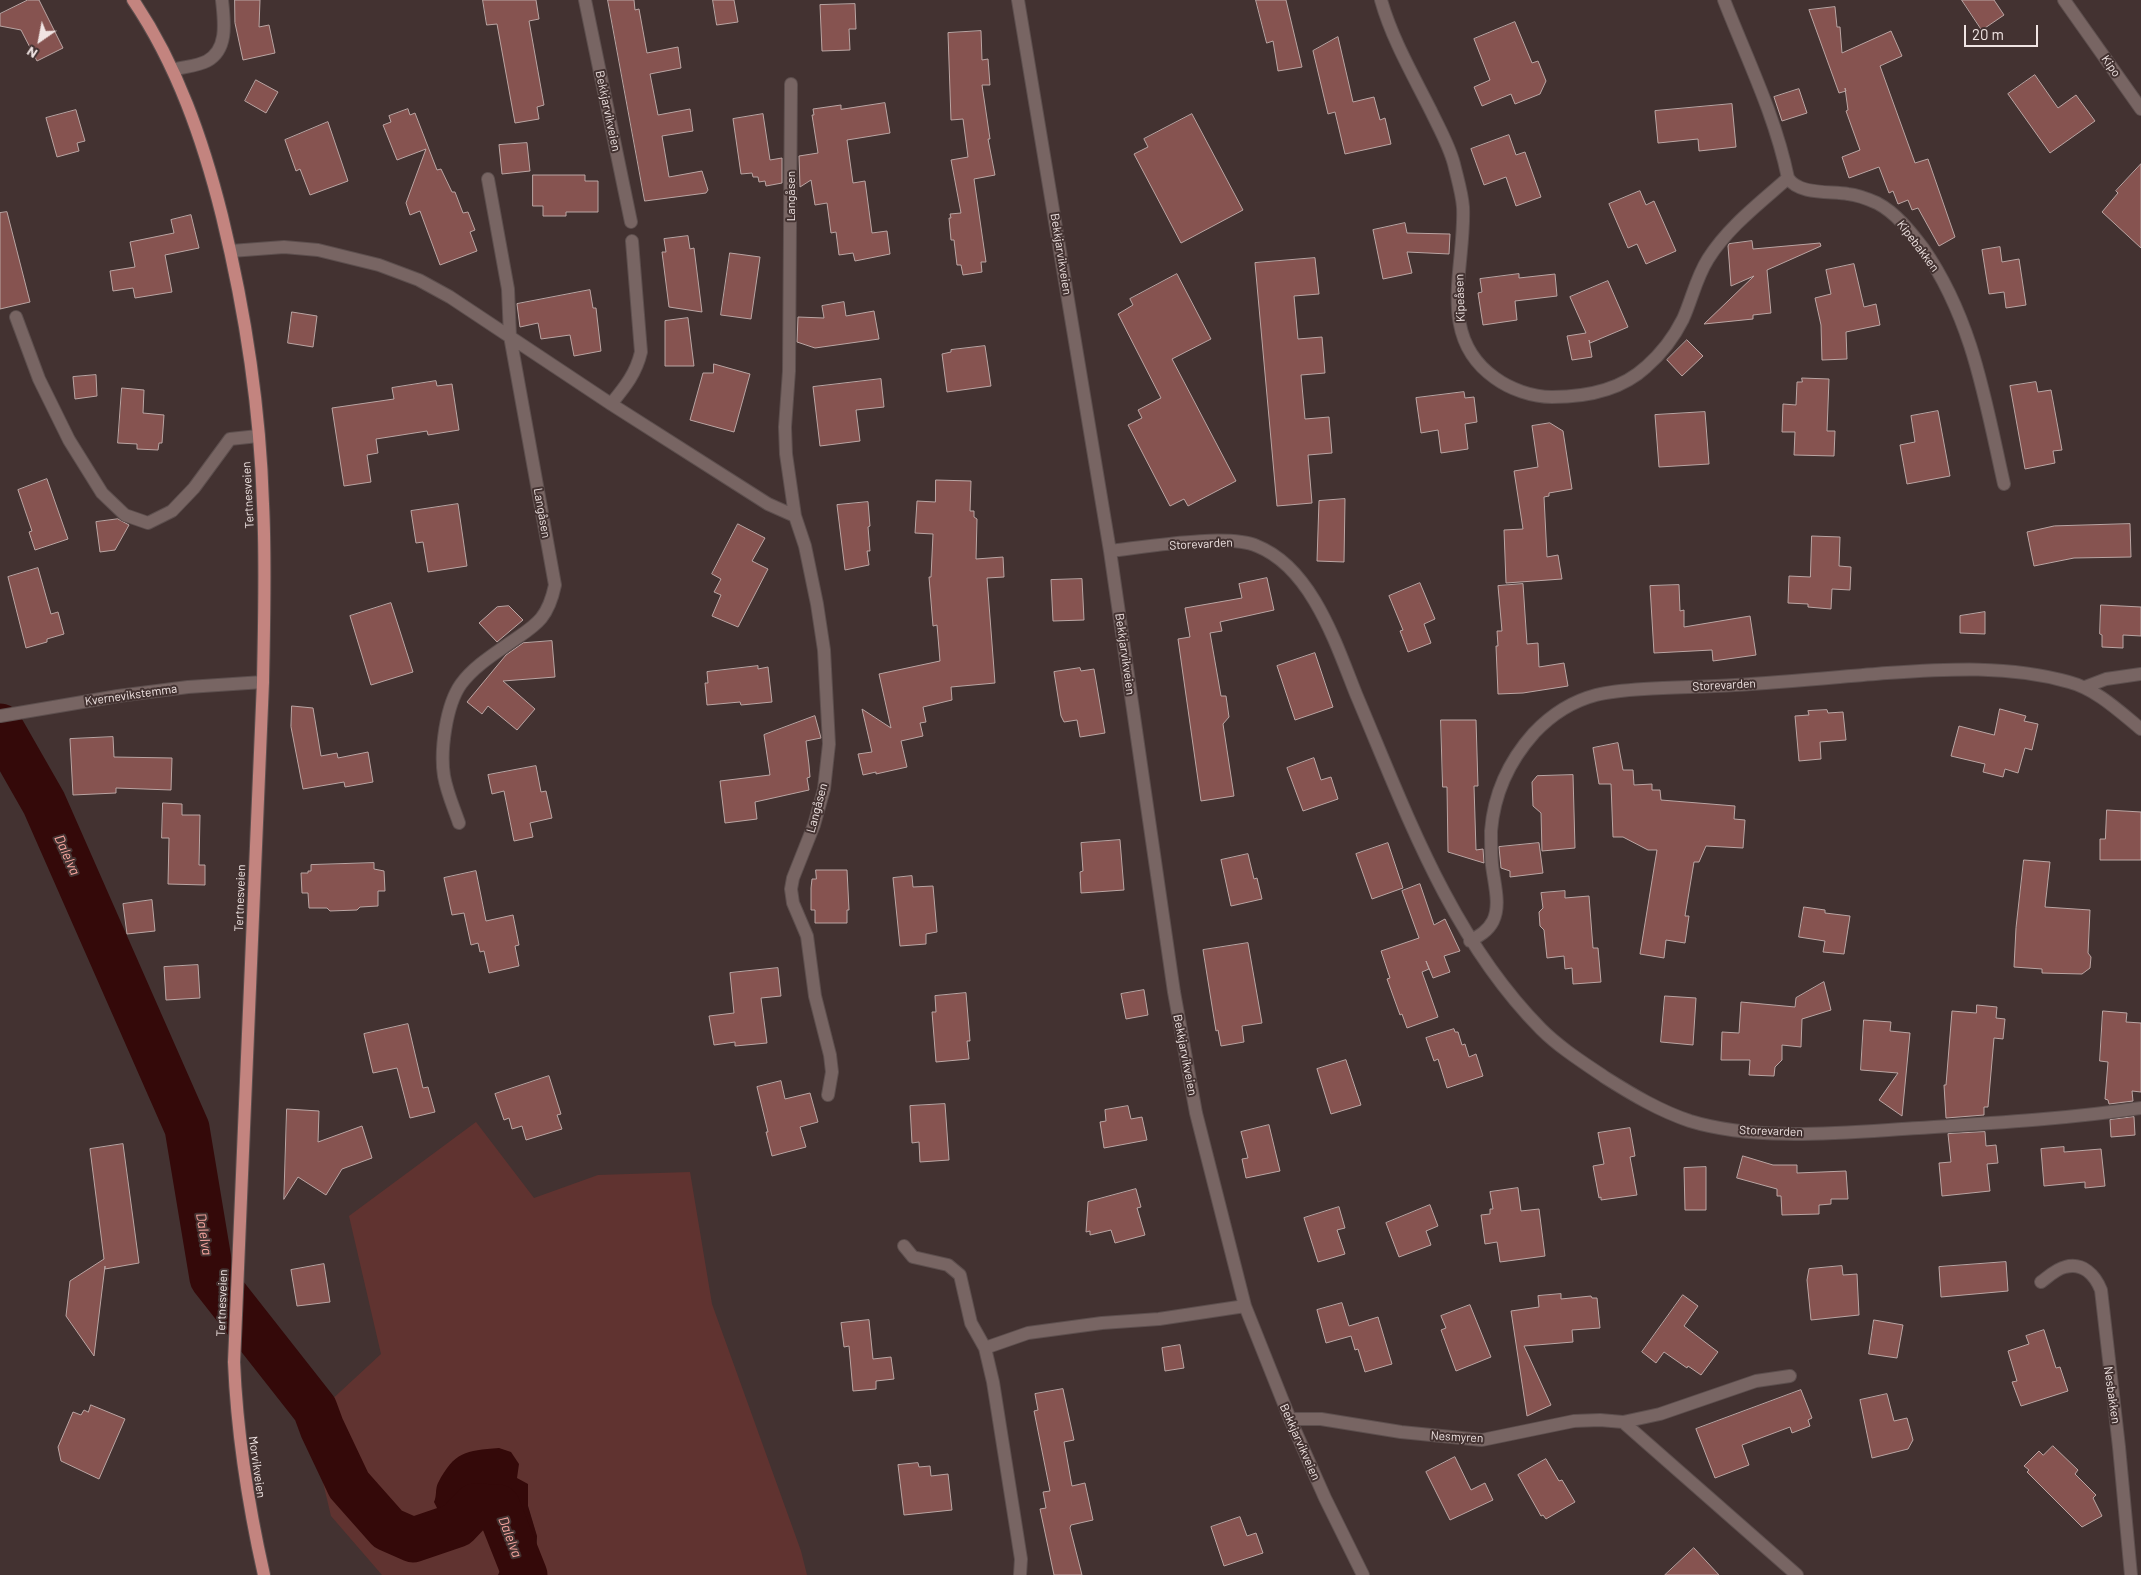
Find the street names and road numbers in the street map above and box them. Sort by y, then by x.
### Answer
street label: Kipo [2098,52,2124,80]
street label: Bekkjarvikveien [592,69,624,153]
street label: Langåsen [784,171,798,221]
street label: Bekkjarvikveien [1047,212,1075,296]
street label: Kipebakken [1894,217,1942,275]
street label: Kipeåsen [1452,274,1468,322]
street label: Tertnesveien [239,461,257,529]
street label: Langåsen [531,487,553,539]
street label: Storevarden [1169,535,1233,553]
street label: Bekkjarvikveien [1112,612,1138,696]
street label: Storevarden [1692,676,1756,694]
street label: Kvernevikstemma [84,681,178,709]
street label: Langåsen [803,782,831,834]
street label: Tertnesveien [232,864,248,932]
street label: Bekkjarvikveien [1170,1013,1200,1097]
street label: Storevarden [1739,1123,1803,1139]
street label: Tertnesveien [214,1269,230,1337]
street label: Nesbakken [2101,1366,2123,1424]
street label: Bekkjarvikveien [1277,1401,1323,1483]
street label: Nesmyren [1430,1428,1484,1446]
street label: Morvikveien [246,1435,268,1499]

